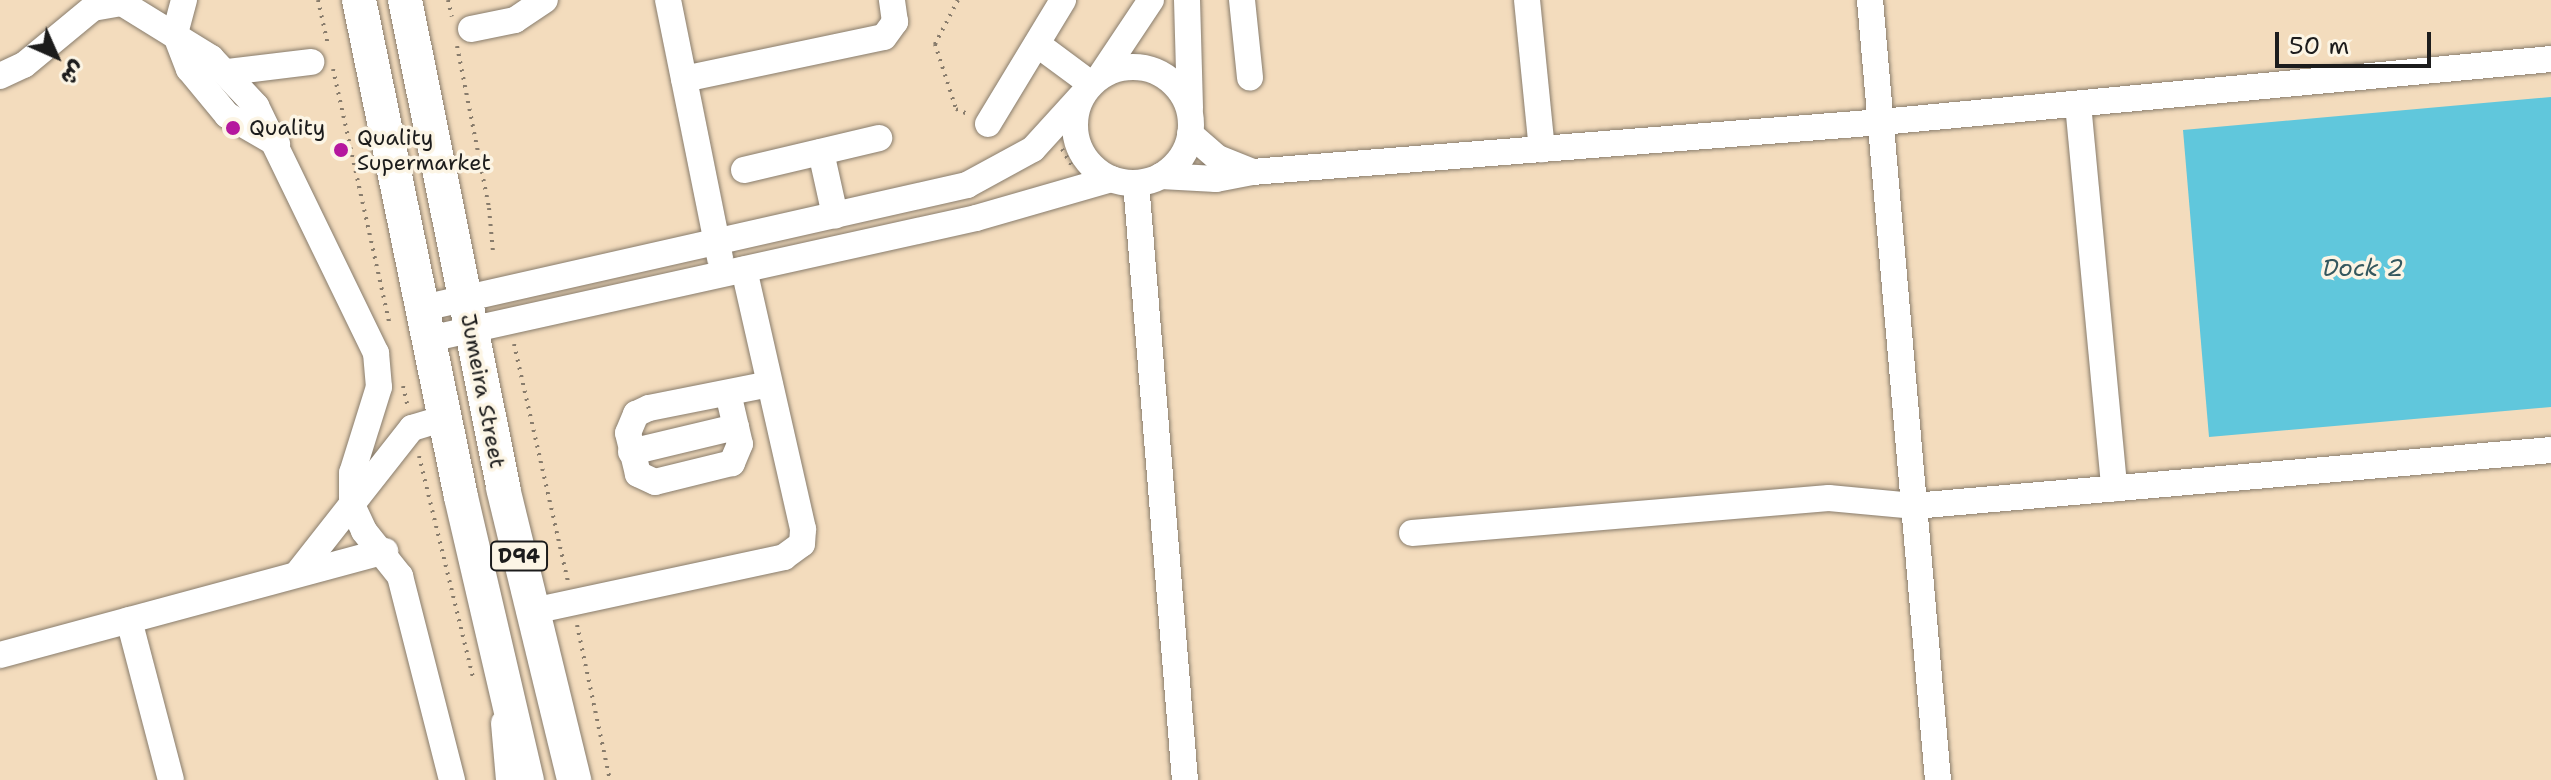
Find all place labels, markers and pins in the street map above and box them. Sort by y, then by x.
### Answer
place label: Quality [249,115,325,141]
marker: Quality [224,119,242,137]
place label: Quality Supermarket [357,124,491,176]
marker: Quality Supermarket [332,141,350,159]

